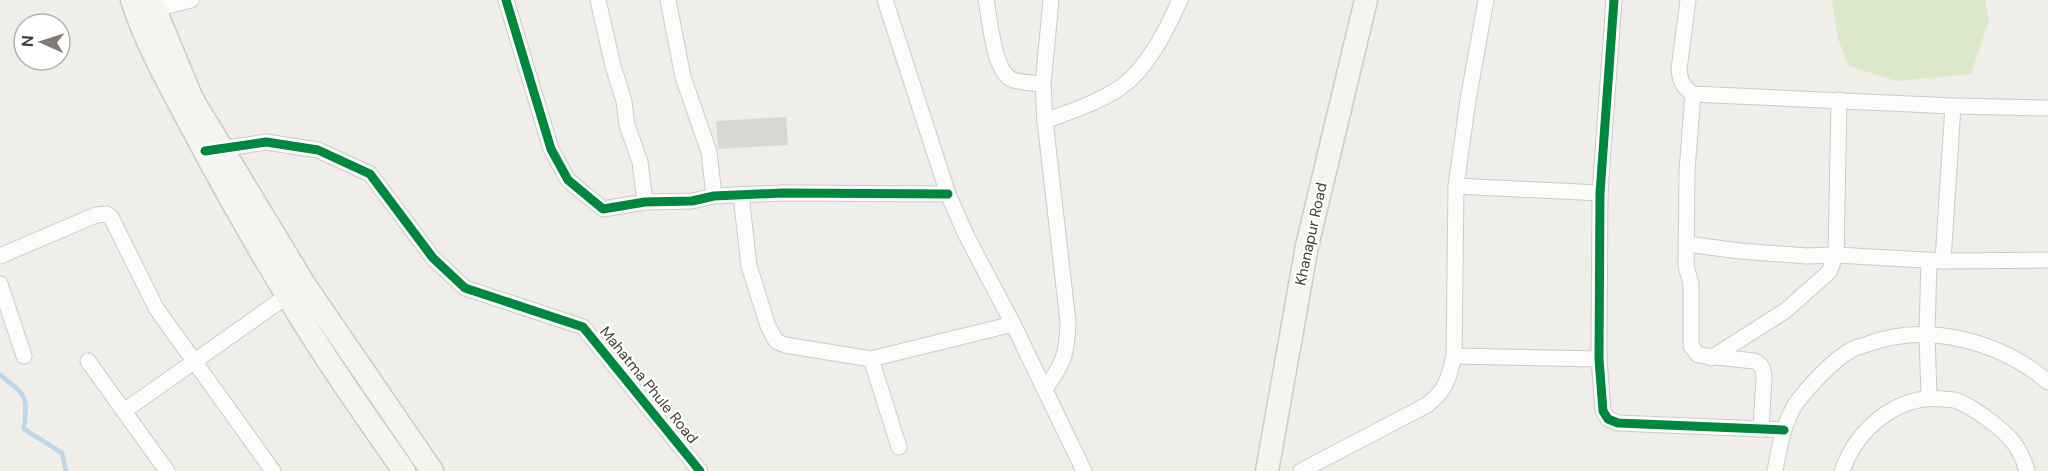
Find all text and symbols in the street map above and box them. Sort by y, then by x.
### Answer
north arrow [12,12,72,72]
text: N [17,35,38,48]
street label: Khanapur Road [1290,181,1332,287]
street label: Mahatma Phule Road [595,322,703,448]

